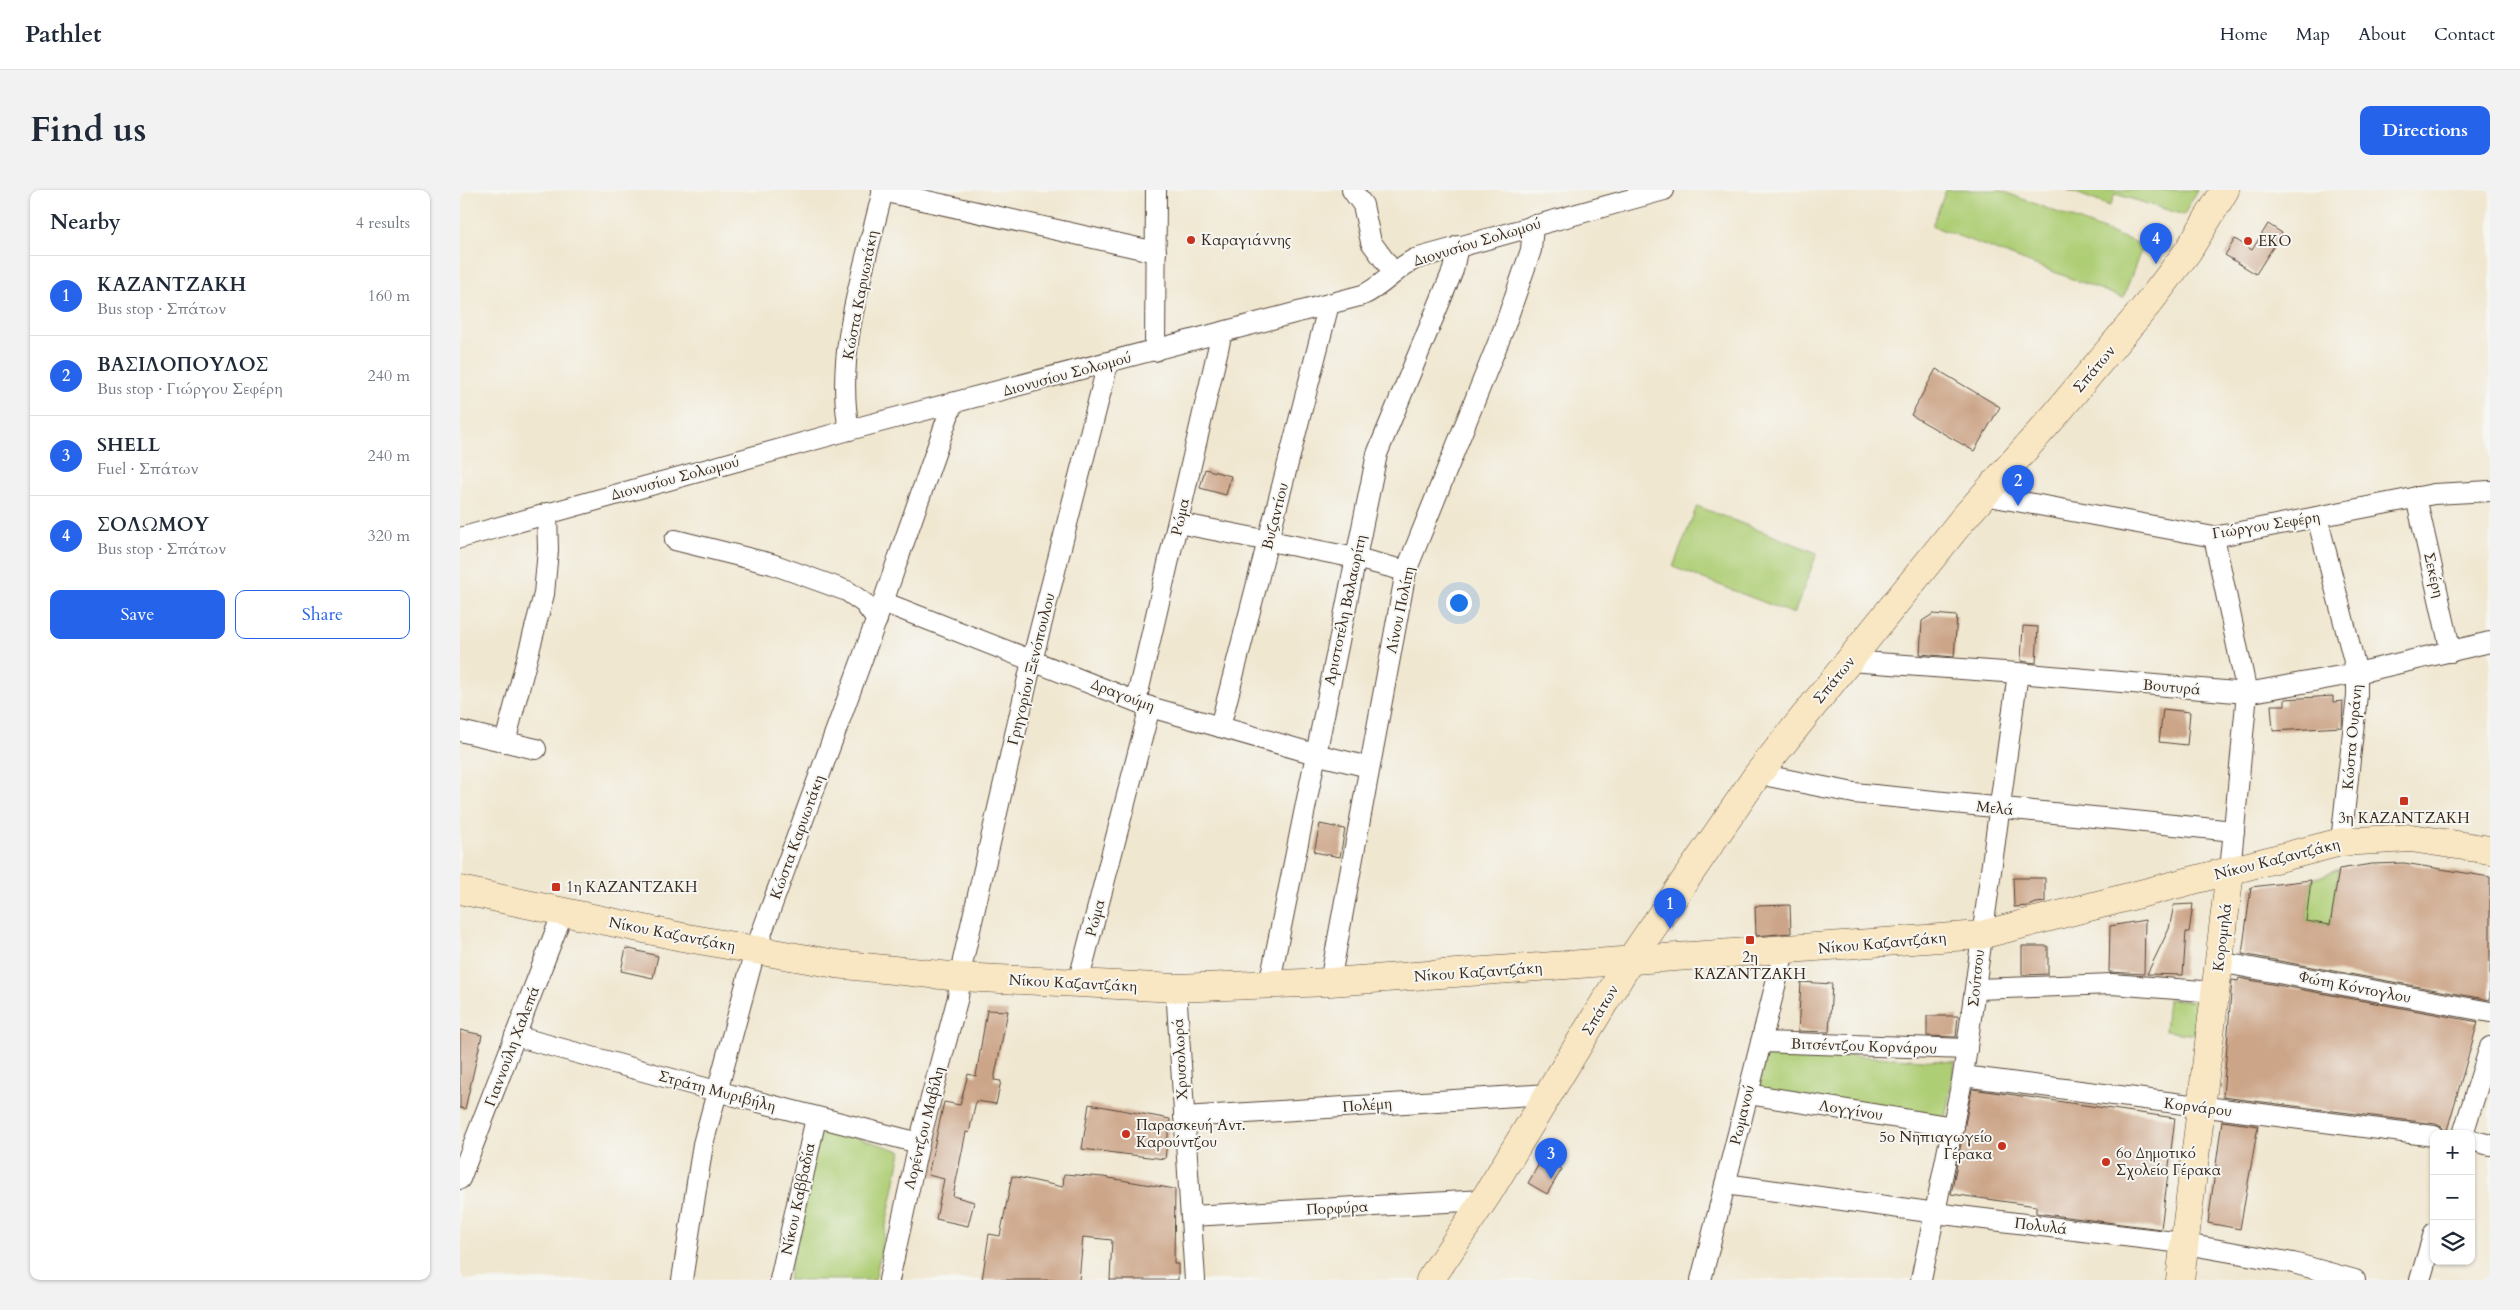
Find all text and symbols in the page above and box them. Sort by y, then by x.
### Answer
text: Pathlet [25,18,102,51]
text: Home [2220,22,2268,47]
text: Map [2296,22,2330,47]
text: About [2358,22,2406,47]
text: Contact [2434,22,2495,47]
text: Find us [30,106,146,154]
button: Directions [2360,106,2490,155]
text: Nearby [50,208,121,237]
text: 4 results [356,212,410,234]
street label: Διονυσίου Σολωμού [1411,213,1543,271]
pin: 4 [2140,223,2172,264]
street label: Κώστα Καρυωτάκη [838,229,882,361]
place label: Καραγιάννης [1201,230,1292,250]
place label: EKO [2258,231,2291,251]
marker: Καραγιάννης [1185,234,1197,246]
marker: EKO [2242,235,2254,247]
text: ΚΑΖΑΝΤΖΑΚΗ [97,272,246,298]
text: 1 [62,285,70,307]
text: 160 m [368,285,410,307]
text: Bus stop · Σπάτων [97,298,226,320]
street label: Σπάτων [2068,341,2120,397]
street label: Διονυσίου Σολωμού [1001,347,1134,401]
text: ΒΑΣΙΛΟΠΟΥΛΟΣ [97,352,269,378]
text: 2 [62,365,70,387]
text: 240 m [368,365,410,387]
text: Bus stop · Γιώργου Σεφέρη [97,378,283,400]
text: SHELL [97,432,160,458]
text: 3 [62,445,70,467]
text: 240 m [368,445,410,467]
street label: Διονυσίου Σολωμού [609,451,742,505]
text: Fuel · Σπάτων [97,458,198,480]
pin: 2 [2002,465,2034,506]
street label: Βυζαντίου [1257,480,1293,552]
street label: Ρώμα [1166,496,1194,538]
street label: Γιώργου Σεφέρη [2211,507,2321,543]
text: ΣΟΛΩΜΟΥ [97,512,209,538]
text: 4 [62,525,70,547]
text: 320 m [368,525,410,547]
street label: Αριστοτέλη Βαλαωρίτη [1319,533,1371,687]
text: Bus stop · Σπάτων [97,538,226,560]
street label: Σεκέρη [2419,550,2449,600]
street label: Λίνου Πολίτη [1381,565,1419,655]
button: Save [50,590,225,639]
button: Share [235,590,410,639]
your location [1446,590,1472,616]
street label: Γρηγορίου Ξενόπουλου [1002,591,1060,747]
street label: Σπάτων [1809,652,1859,708]
street label: Δραγούμη [1088,674,1158,716]
street label: Βουτυρά [2142,675,2202,699]
street label: Κώστα Ουράνη [2337,684,2367,790]
street label: Κώστα Καρυωτάκη [765,772,829,902]
marker: 3η ΚΑΖΑΝΤΖΑΚΗ [2398,795,2410,807]
street label: Μελά [1975,796,2015,820]
place label: 3η ΚΑΖΑΝΤΖΑΚΗ [2338,808,2470,828]
street label: Νίκου Καζαντζάκη [2212,834,2342,884]
place label: 1η ΚΑΖΑΝΤΖΑΚΗ [566,877,698,897]
marker: 1η ΚΑΖΑΝΤΖΑΚΗ [550,881,562,893]
pin: 1 [1654,888,1686,929]
street label: Ρώμα [1080,897,1110,939]
street label: Κορομηλά [2208,902,2236,972]
street label: Νίκου Καζαντζάκη [607,912,737,956]
street label: Νίκου Καζαντζάκη [1817,927,1947,959]
marker: 2η ΚΑΖΑΝΤΖΑΚΗ [1744,934,1756,946]
place label: 2η ΚΑΖΑΝΤΖΑΚΗ [1694,947,1806,984]
street label: Σούτσου [1963,948,1989,1008]
street label: Νίκου Καζαντζάκη [1413,958,1543,986]
street label: Φώτη Κόντογλου [2297,966,2413,1008]
street label: Νίκου Καζαντζάκη [1008,970,1138,996]
street label: Σπάτων [1577,981,1623,1039]
street label: Γιαννούλη Χαλεπά [480,983,544,1109]
street label: Χρυσολωρά [1168,1017,1192,1101]
street label: Βιτσέντζου Κορνάρου [1791,1033,1937,1059]
street label: Λορέντζου Μαβίλη [899,1064,949,1192]
street label: Στράτη Μυριβήλη [656,1066,778,1116]
street label: Ρωμανού [1725,1083,1759,1147]
street label: Πολέμη [1342,1093,1392,1117]
street label: Κορνάρου [2163,1093,2233,1121]
street label: Λογγίνου [1818,1095,1885,1125]
place label: Παρασκευή Αντ. Καρούντζου [1136,1115,1246,1152]
place label: 5ο Νηπιαγωγείο Γέρακα [1879,1127,1992,1164]
marker: Παρασκευή Αντ. Καρούντζου [1120,1128,1132,1140]
map controls [2430,1130,2475,1265]
button: + [2430,1130,2475,1175]
pin: 3 [1535,1138,1567,1179]
marker: 5ο Νηπιαγωγείο Γέρακα [1996,1140,2008,1152]
street label: Νίκου Καββαδία [776,1141,820,1257]
place label: 6ο Δημοτικό Σχολείο Γέρακα [2116,1143,2221,1180]
marker: 6ο Δημοτικό Σχολείο Γέρακα [2100,1156,2112,1168]
button: − [2430,1175,2475,1220]
street label: Πορφύρα [1306,1196,1368,1220]
street label: Πολυλά [2013,1213,2069,1239]
button: layers [2430,1220,2475,1265]

